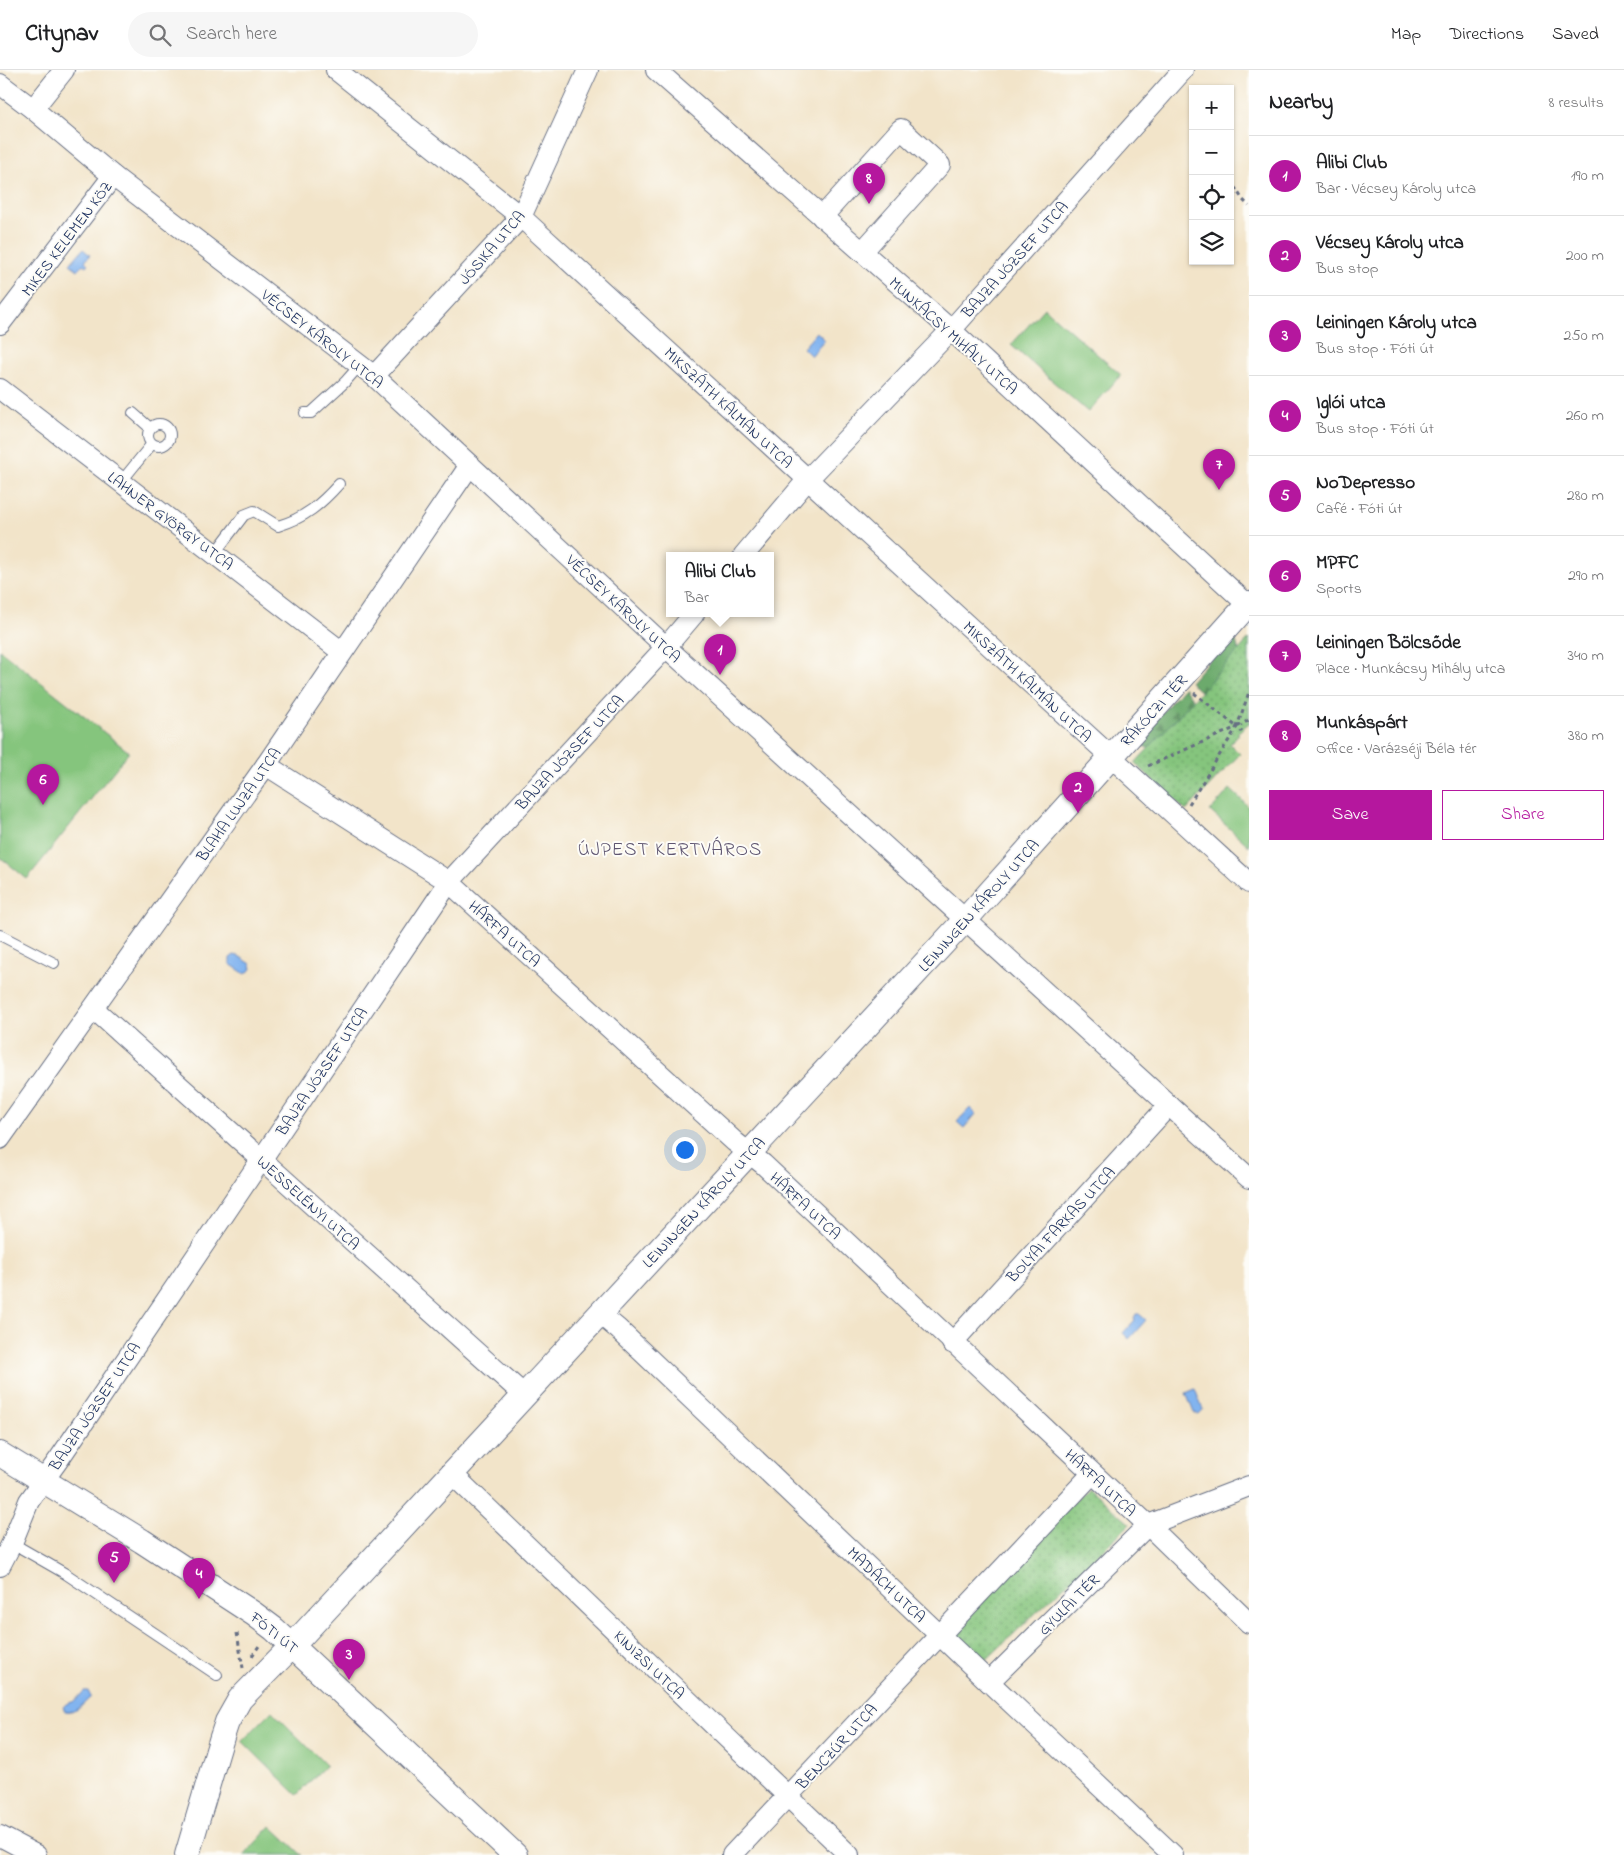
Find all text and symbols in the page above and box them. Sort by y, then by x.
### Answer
search box [128,12,478,57]
text: Citynav [25,17,98,52]
icon: search [146,21,174,49]
text: Search here [186,21,277,48]
text: Map [1391,22,1421,48]
text: Directions [1449,22,1524,48]
text: Saved [1552,22,1599,48]
map controls [1189,85,1234,265]
button: + [1189,85,1234,130]
text: Nearby [1269,88,1333,118]
text: 8 results [1548,91,1604,115]
button: − [1189,130,1234,175]
text: Alibi Club [1316,150,1387,177]
pin: 8 [853,163,885,204]
text: 1 [1282,164,1288,188]
text: 190 m [1571,164,1604,188]
button: locate [1189,175,1234,220]
street label: MIKES KELEMEN KÖZ [16,176,119,302]
text: Bar · Vécsey Károly utca [1316,177,1476,201]
street label: BAJZA JÓZSEF UTCA [956,196,1075,325]
street label: JÓSIKA UTCA [453,206,532,291]
button: layers [1189,220,1234,265]
text: Vécsey Károly utca [1316,230,1464,257]
text: 2 [1281,244,1289,268]
text: 200 m [1566,244,1604,268]
text: Bus stop [1316,257,1379,281]
street label: MUNKÁCSY MIHÁLY UTCA [883,272,1023,401]
street label: VÉCSEY KÁROLY UTCA [255,283,388,395]
text: Leiningen Károly utca [1316,310,1477,337]
text: 3 [1282,324,1288,348]
text: 250 m [1564,324,1604,348]
text: Bus stop · Fóti út [1316,337,1434,361]
street label: MIKSZÁTH KÁLMÁN UTCA [658,342,798,475]
text: Iglói utca [1316,390,1385,417]
text: 4 [1282,404,1288,428]
text: 260 m [1566,404,1604,428]
text: Bus stop · Fóti út [1316,417,1434,441]
pin: 7 [1203,449,1235,490]
street label: LAHNER GYÖRGY UTCA [102,466,238,577]
text: NoDepresso [1316,470,1415,497]
text: 5 [1280,484,1290,508]
text: 280 m [1567,484,1604,508]
text: Café · Fóti út [1316,497,1402,521]
street label: VÉCSEY KÁROLY UTCA [559,549,686,669]
text: MPFC [1316,550,1359,577]
popup [666,552,774,617]
text: Alibi Club [685,559,755,586]
text: 6 [1281,564,1289,588]
text: 290 m [1568,564,1604,588]
text: Sports [1316,577,1362,601]
text: Bar [685,586,709,610]
street label: MIKSZÁTH KÁLMÁN UTCA [957,616,1097,749]
text: Leiningen Bölcsőde [1316,630,1461,657]
pin: 1 [704,634,736,675]
text: 7 [1282,644,1288,668]
text: 340 m [1567,644,1604,668]
text: Place · Munkácsy Mihály utca [1316,657,1505,681]
street label: RÁKÓCZI TÉR [1115,670,1194,753]
street label: BAJZA JÓZSEF UTCA [510,690,631,817]
text: Munkáspárt [1316,710,1408,737]
text: 8 [1282,724,1288,748]
text: 380 m [1568,724,1604,748]
text: Office · Varázséji Béla tér [1316,737,1477,761]
street label: BLAHA LUJZA UTCA [191,743,288,868]
pin: 6 [27,764,59,805]
pin: 2 [1062,772,1094,813]
button: Save [1269,790,1432,840]
button: Share [1442,790,1604,840]
street label: LEININGEN KÁROLY UTCA [913,834,1046,978]
district label: ÚJPEST KERTVÁROS [578,836,762,864]
street label: HÁRFA UTCA [462,895,545,974]
street label: BAJZA JÓZSEF UTCA [270,1003,375,1142]
street label: LEININGEN KÁROLY UTCA [637,1132,772,1274]
your location [672,1137,698,1163]
street label: WESSELÉNYI UTCA [251,1150,365,1257]
street label: BOLYAI FARKAS UTCA [1000,1162,1122,1290]
street label: HÁRFA UTCA [763,1167,846,1246]
street label: BAJZA JÓZSEF UTCA [43,1338,148,1477]
street label: HÁRFA UTCA [1058,1444,1141,1523]
pin: 5 [98,1542,130,1583]
street label: MADÁCH UTCA [841,1542,930,1629]
pin: 4 [183,1558,215,1599]
street label: GYULAI TÉR [1033,1569,1106,1642]
street label: FÓTI ÚT [244,1606,303,1660]
street label: KINIZSI UTCA [607,1625,690,1706]
pin: 3 [333,1639,365,1680]
street label: BENCZÚR UTCA [790,1699,884,1797]

